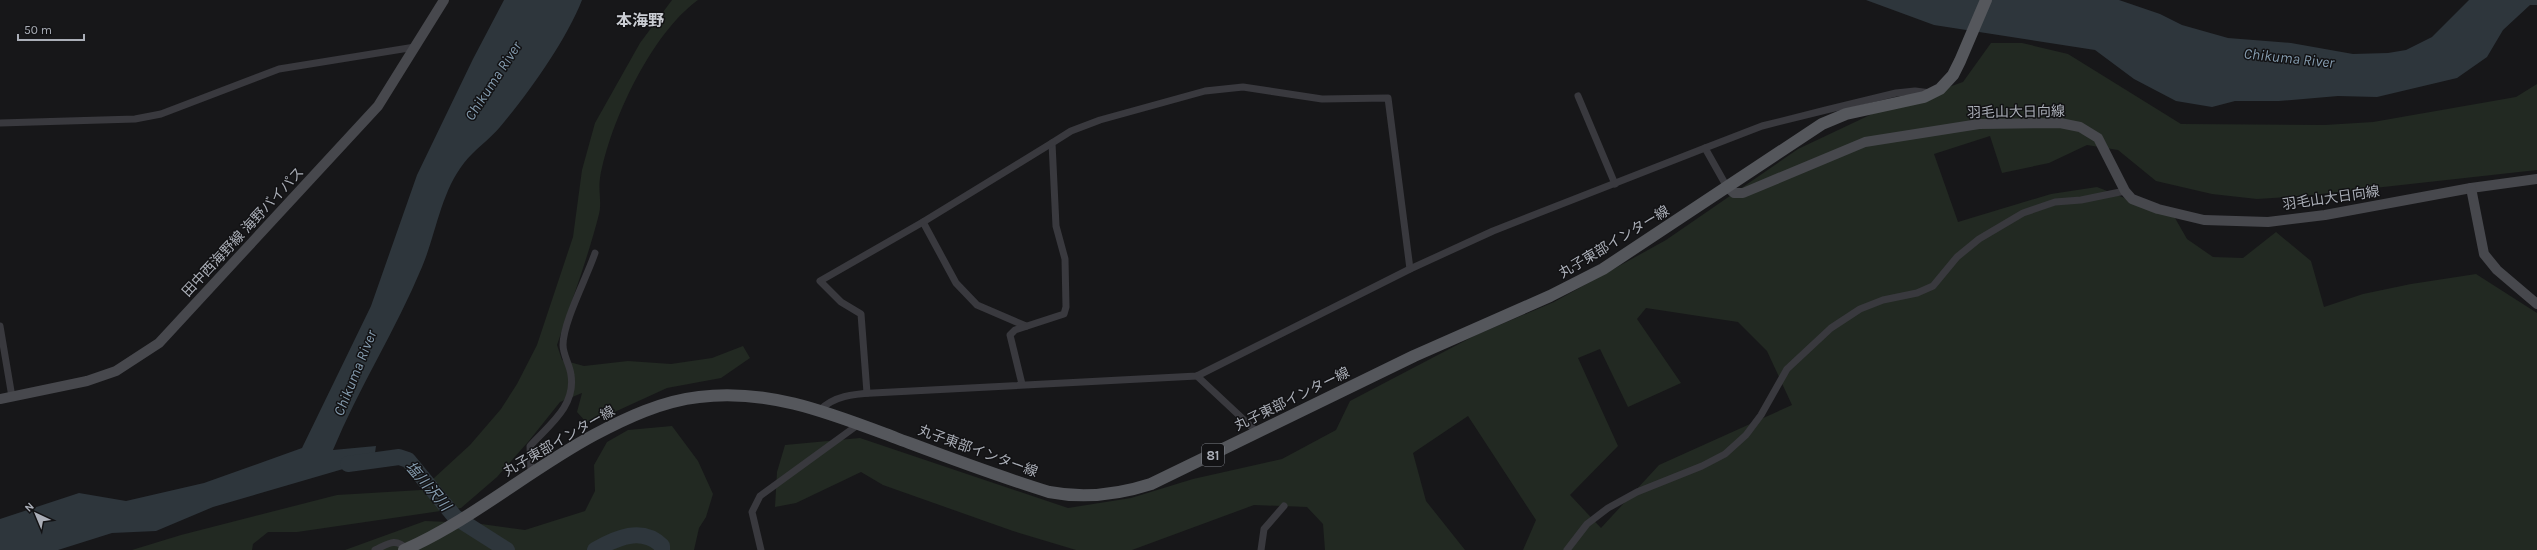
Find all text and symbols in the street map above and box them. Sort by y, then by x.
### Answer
district label: 本海野 [616,11,664,30]
scale bar [18,16,84,42]
text: 50 m [24,23,52,37]
water label: Chikuma River [461,37,526,124]
water label: Chikuma River [2243,44,2336,72]
street label: 羽毛山大日向線 [1967,103,2065,121]
street label: 田中西海野線 海野バイパス [178,164,308,300]
street label: 羽毛山大日向線 [2281,183,2381,213]
street label: 丸子東部インター線 [1556,202,1672,282]
water label: Chikuma River [330,327,381,418]
street label: 丸子東部インター線 [1232,364,1352,434]
street label: 丸子東部インター線 [500,402,618,480]
street label: 丸子東部インター線 [916,421,1040,481]
road number: 81 [1202,444,1224,466]
water label: 塩川沢川 [402,457,456,516]
north arrow [16,494,56,534]
text: N [22,500,37,515]

